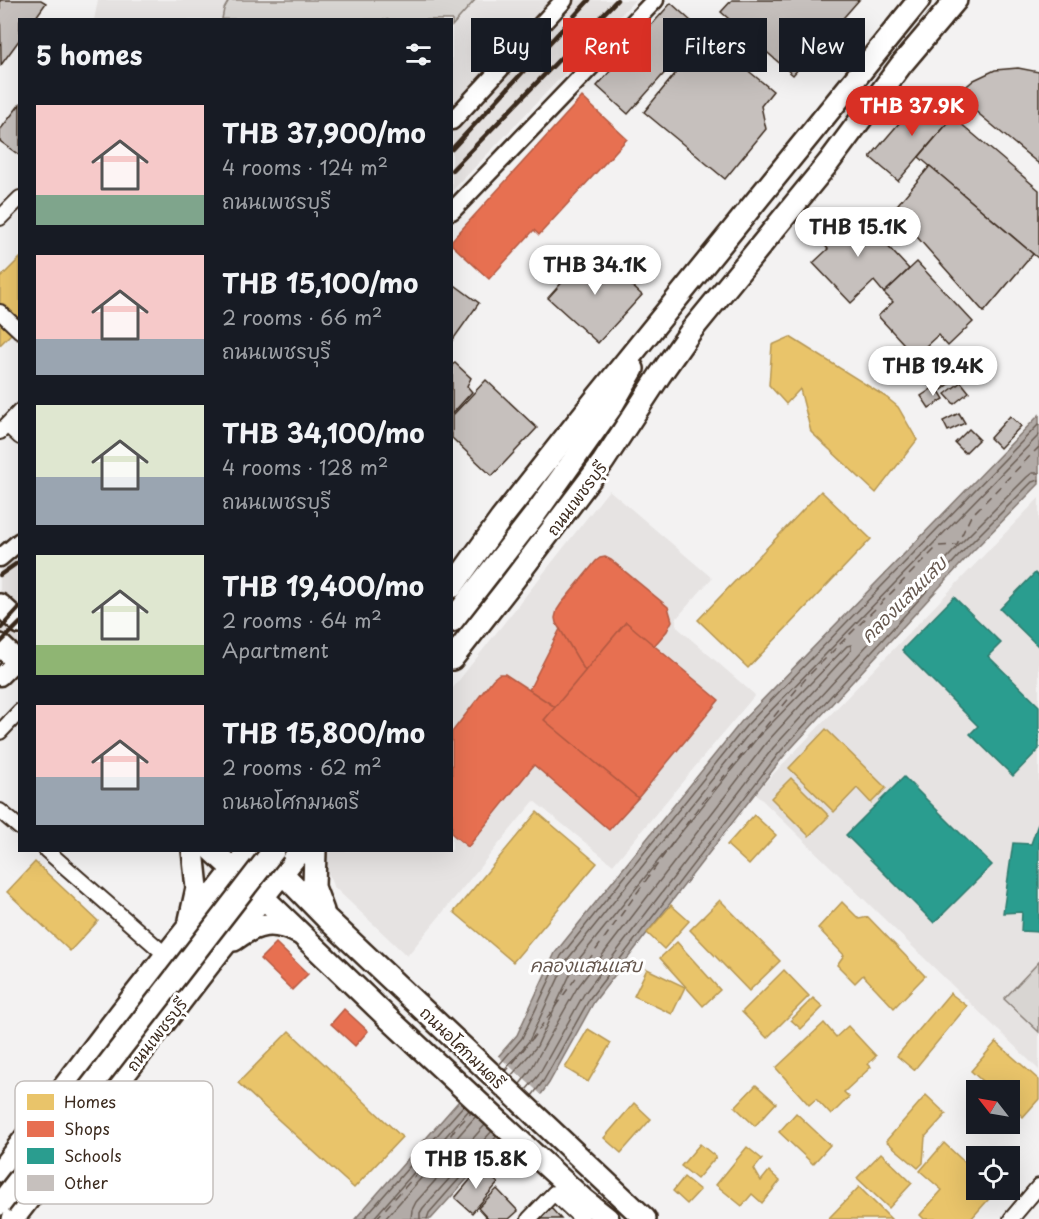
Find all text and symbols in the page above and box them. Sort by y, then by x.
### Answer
chip: Buy [471,18,551,72]
chip: Rent [563,18,651,72]
chip: Filters [663,18,767,72]
chip: New [779,18,865,72]
text: 5 homes [36,35,142,74]
icon: filters [402,38,435,71]
pin: THB 37.9K [843,86,981,137]
text: THB 37.9K [860,90,964,120]
text: THB 37,900/mo [222,113,426,152]
icon: home [84,129,156,201]
text: 4 rooms · 124 m² [222,152,388,182]
text: ถนนเพชรบุรี [222,186,331,216]
pin: THB 15.1K [789,207,927,258]
text: THB 15.1K [809,211,907,241]
pin: THB 34.1K [526,245,664,296]
text: THB 34.1K [543,249,647,279]
text: THB 15,100/mo [222,263,418,302]
icon: home [84,279,156,351]
text: 2 rooms · 66 m² [222,302,382,332]
text: ถนนเพชรบุรี [222,336,331,366]
pin: THB 19.4K [864,346,1002,397]
text: THB 19.4K [882,350,984,380]
text: THB 34,100/mo [222,413,425,452]
icon: home [84,429,156,501]
text: 4 rooms · 128 m² [222,452,388,482]
street label: ถนนเพชรบุรี [540,456,614,541]
text: ถนนเพชรบุรี [222,486,331,516]
water label: คลองแสนแสบ [854,549,953,648]
text: THB 19,400/mo [222,566,424,605]
icon: home [84,579,156,651]
text: 2 rooms · 64 m² [222,605,382,635]
text: Apartment [222,635,329,665]
text: THB 15,800/mo [222,713,425,752]
icon: home [84,729,156,801]
text: 2 rooms · 62 m² [222,752,382,782]
text: ถนนอโศกมนตรี [222,786,359,816]
water label: คลองแสนแสบ [530,951,644,978]
street label: ถนนเพชรบุรี [120,992,194,1077]
street label: ถนนอโศกมนตรี [415,1000,511,1094]
north arrow [966,1080,1020,1134]
map controls [966,1080,1020,1200]
legend [15,1081,213,1204]
text: Homes [64,1089,116,1113]
text: Shops [64,1116,110,1140]
pin: THB 15.8K [407,1139,545,1190]
text: Schools [64,1143,122,1167]
text: THB 15.8K [425,1143,527,1173]
button: locate [966,1146,1020,1200]
text: Other [64,1170,108,1194]

